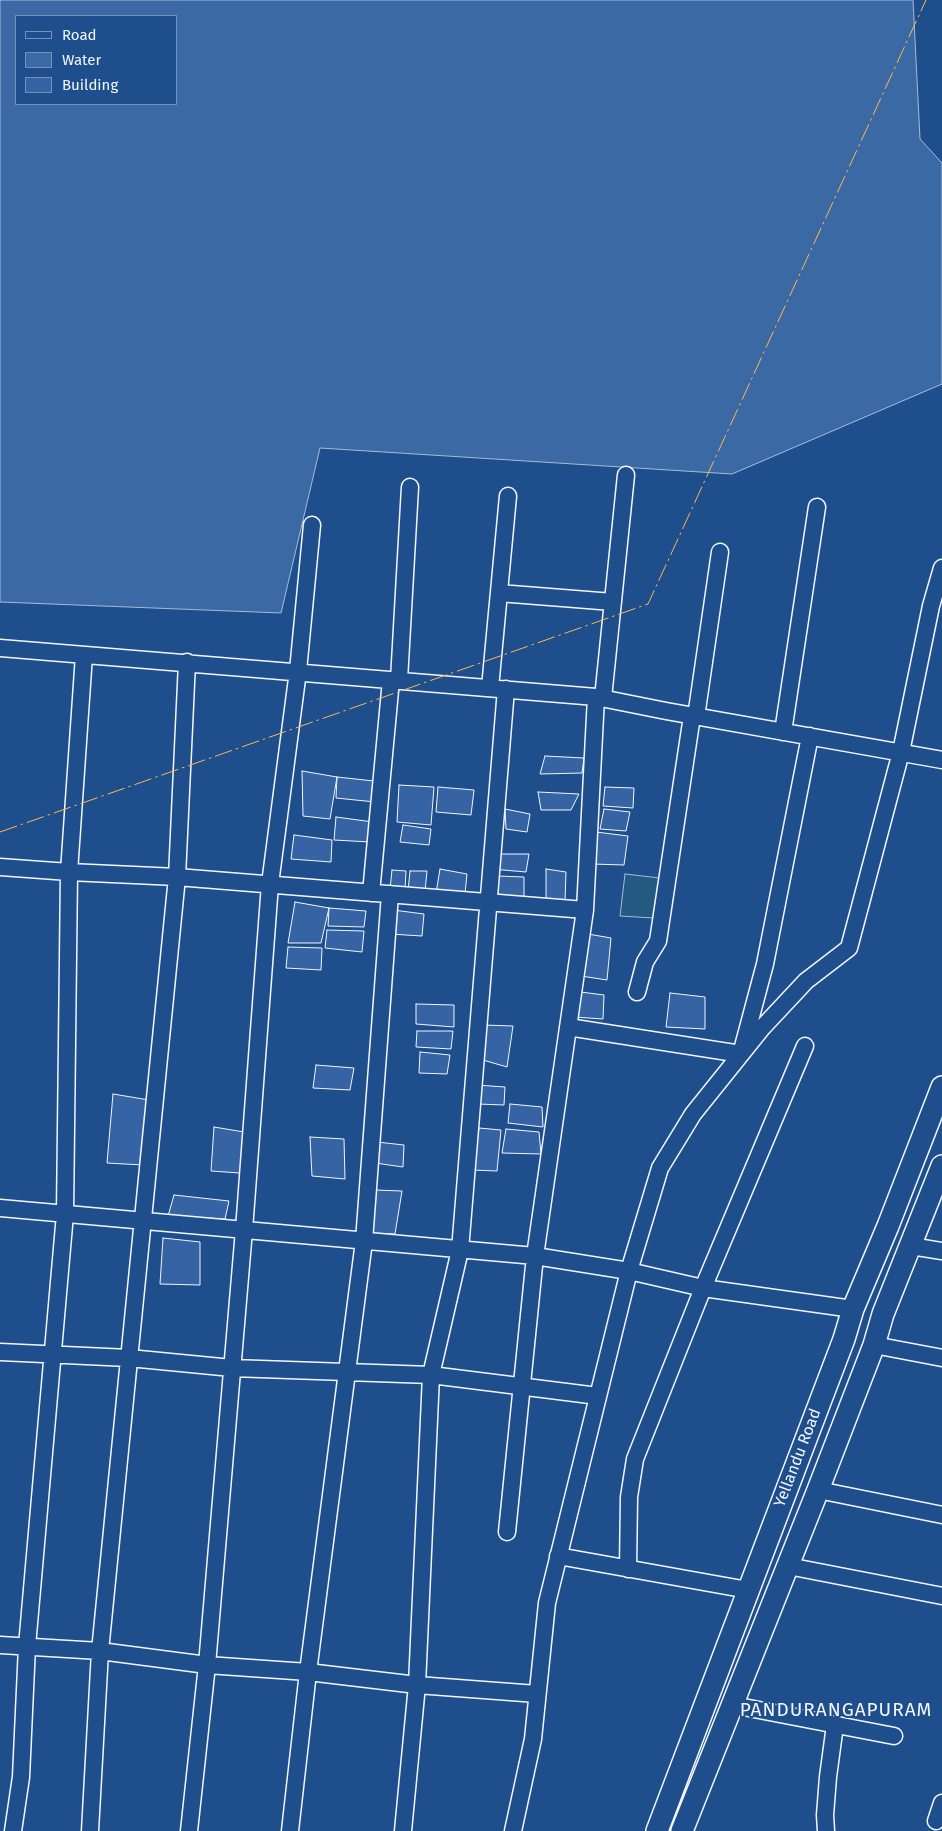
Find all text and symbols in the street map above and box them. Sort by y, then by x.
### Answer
legend [15,15,178,105]
text: Road [62,26,97,44]
text: Water [62,51,101,69]
text: Building [62,76,118,94]
street label: Yellandu Road [770,1406,826,1510]
district label: PANDURANGAPURAM [738,1700,934,1722]

